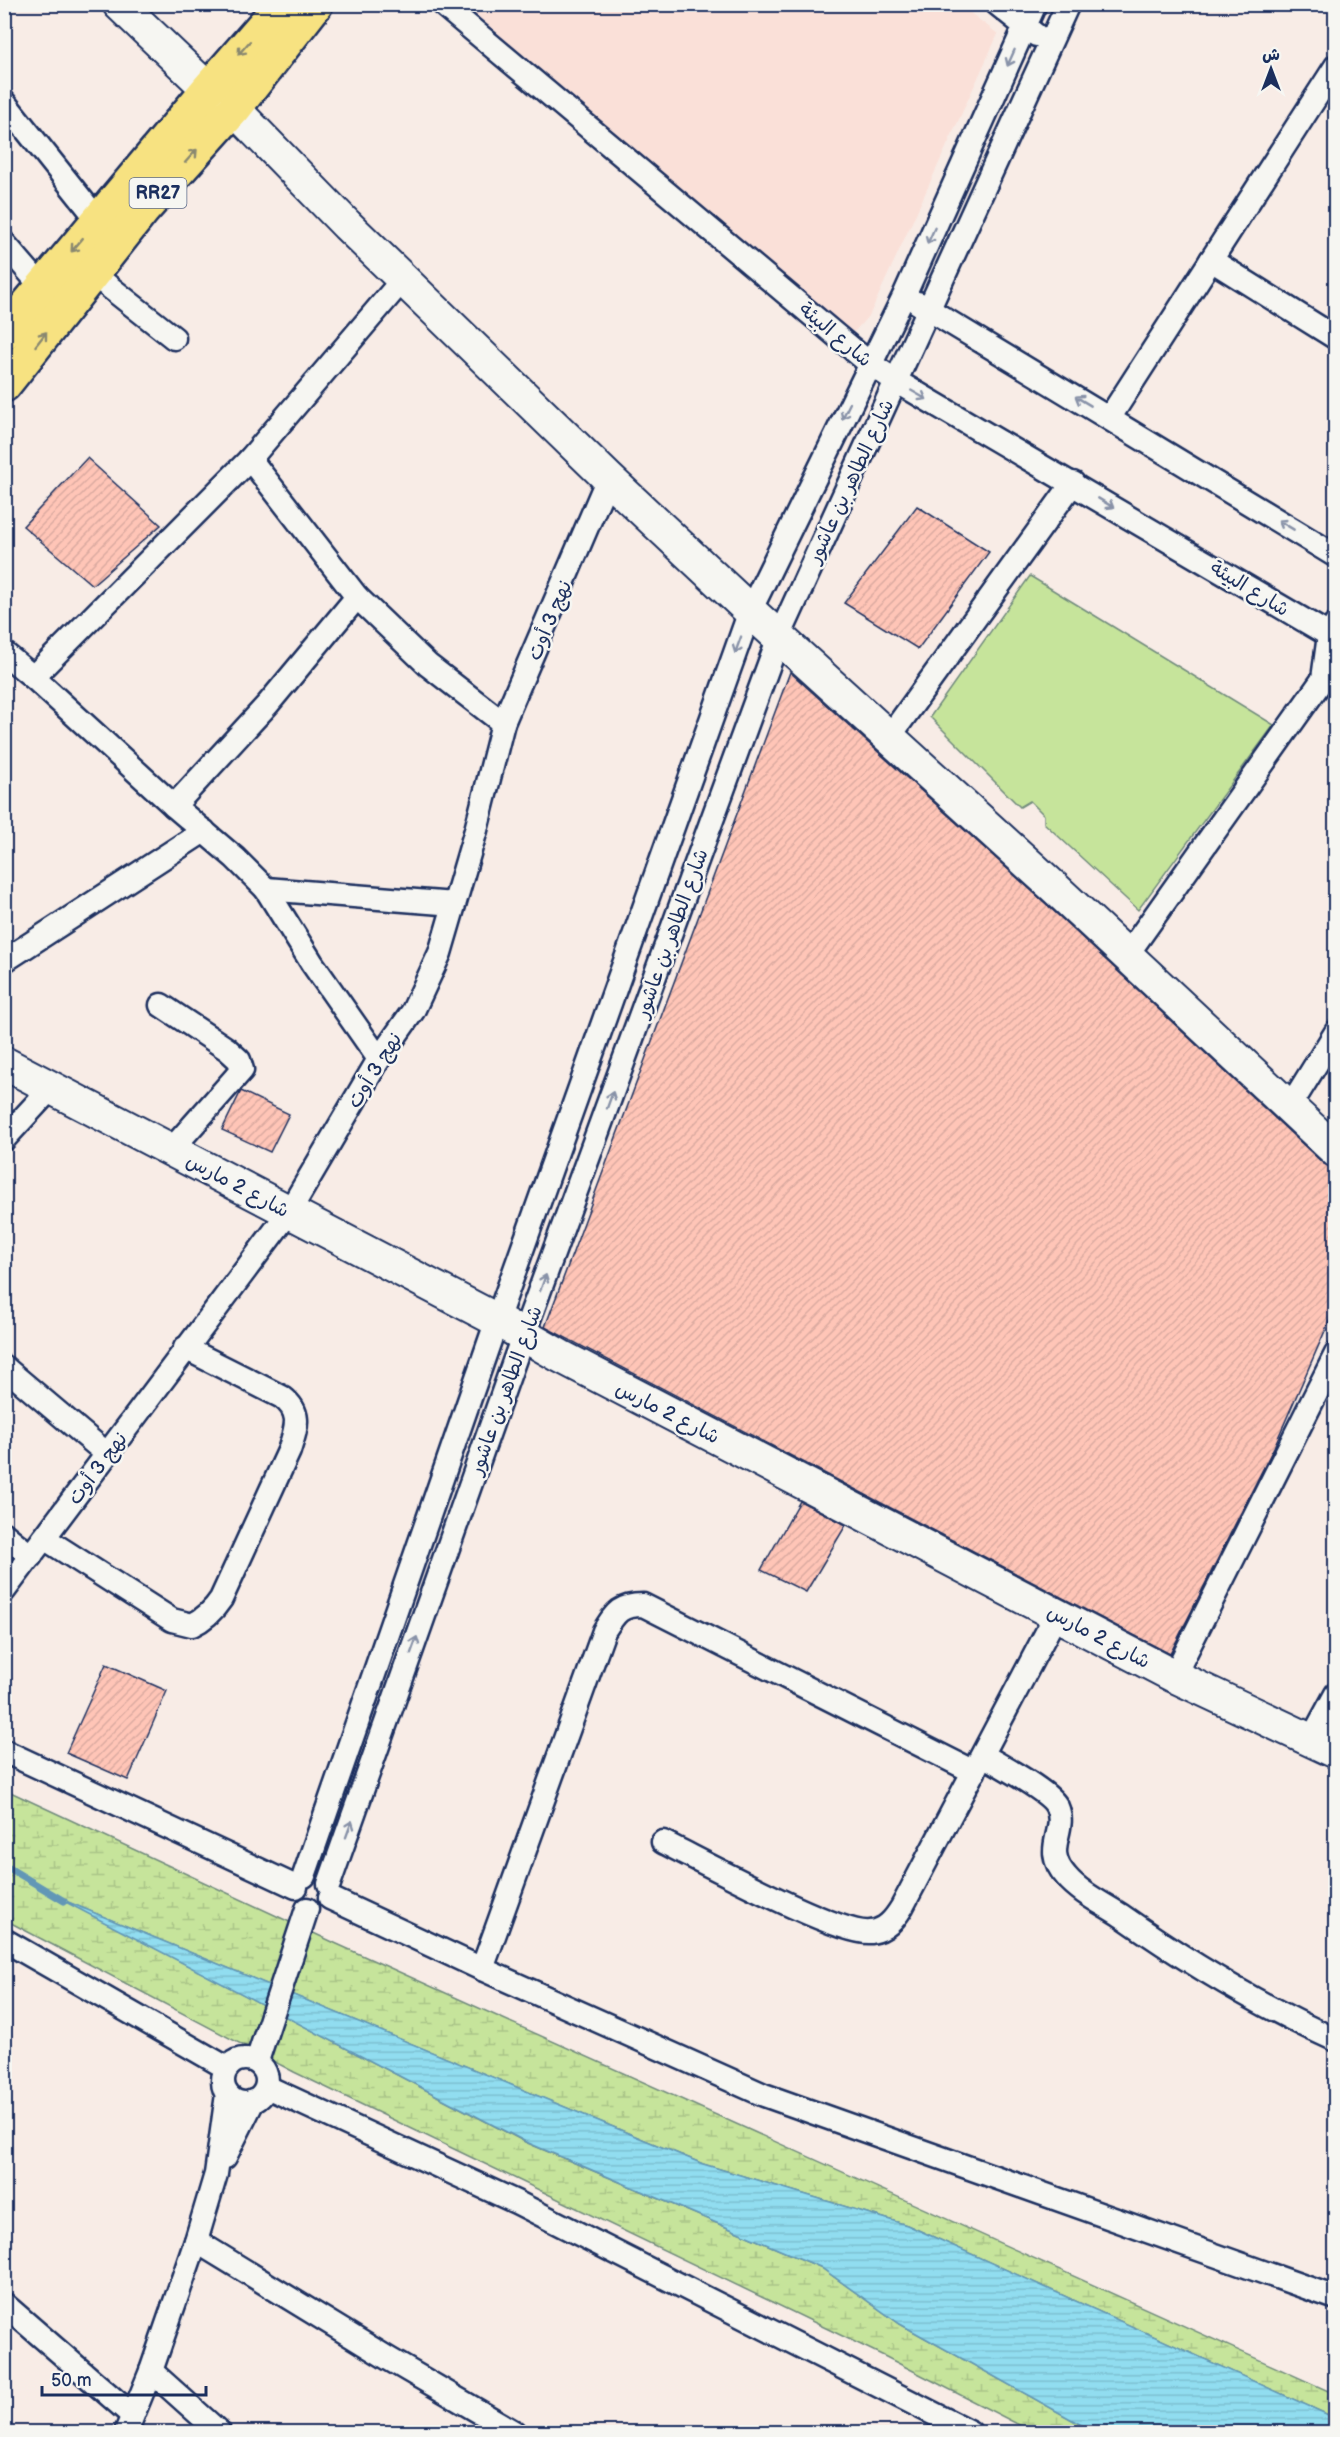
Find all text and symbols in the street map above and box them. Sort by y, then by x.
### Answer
north arrow [1241,39,1301,99]
one-way arrow [237,40,251,56]
text: ش [1262,46,1280,65]
one-way arrow [1005,48,1016,66]
one-way arrow [184,149,198,164]
road number: RR27 [130,178,186,208]
one-way arrow [925,226,936,244]
one-way arrow [70,237,83,253]
street label: شارع البيئة [793,297,877,373]
one-way arrow [34,331,47,347]
one-way arrow [910,389,927,401]
one-way arrow [1075,395,1092,407]
street label: شارع الطاهر بن عاشور [802,396,900,569]
one-way arrow [840,402,852,420]
one-way arrow [1097,497,1114,509]
one-way arrow [1278,519,1295,531]
street label: شارع البيئة [1205,556,1293,623]
street label: نهج 3 أوت [522,577,578,664]
one-way arrow [732,635,743,654]
street label: شارع الطاهر بن عاشور [630,846,715,1023]
street label: نهج 3 أوت [342,1028,408,1113]
one-way arrow [605,1091,616,1110]
street label: شارع 2 مارس [181,1149,293,1224]
one-way arrow [538,1274,549,1293]
street label: شارع الطاهر بن عاشور [464,1303,549,1480]
street label: شارع 2 مارس [611,1376,723,1450]
street label: نهج 3 أوت [63,1428,134,1510]
street label: شارع 2 مارس [1042,1600,1154,1675]
one-way arrow [409,1636,420,1655]
one-way arrow [344,1820,355,1839]
scale bar [42,2359,206,2397]
text: 50 m [51,2370,92,2391]

